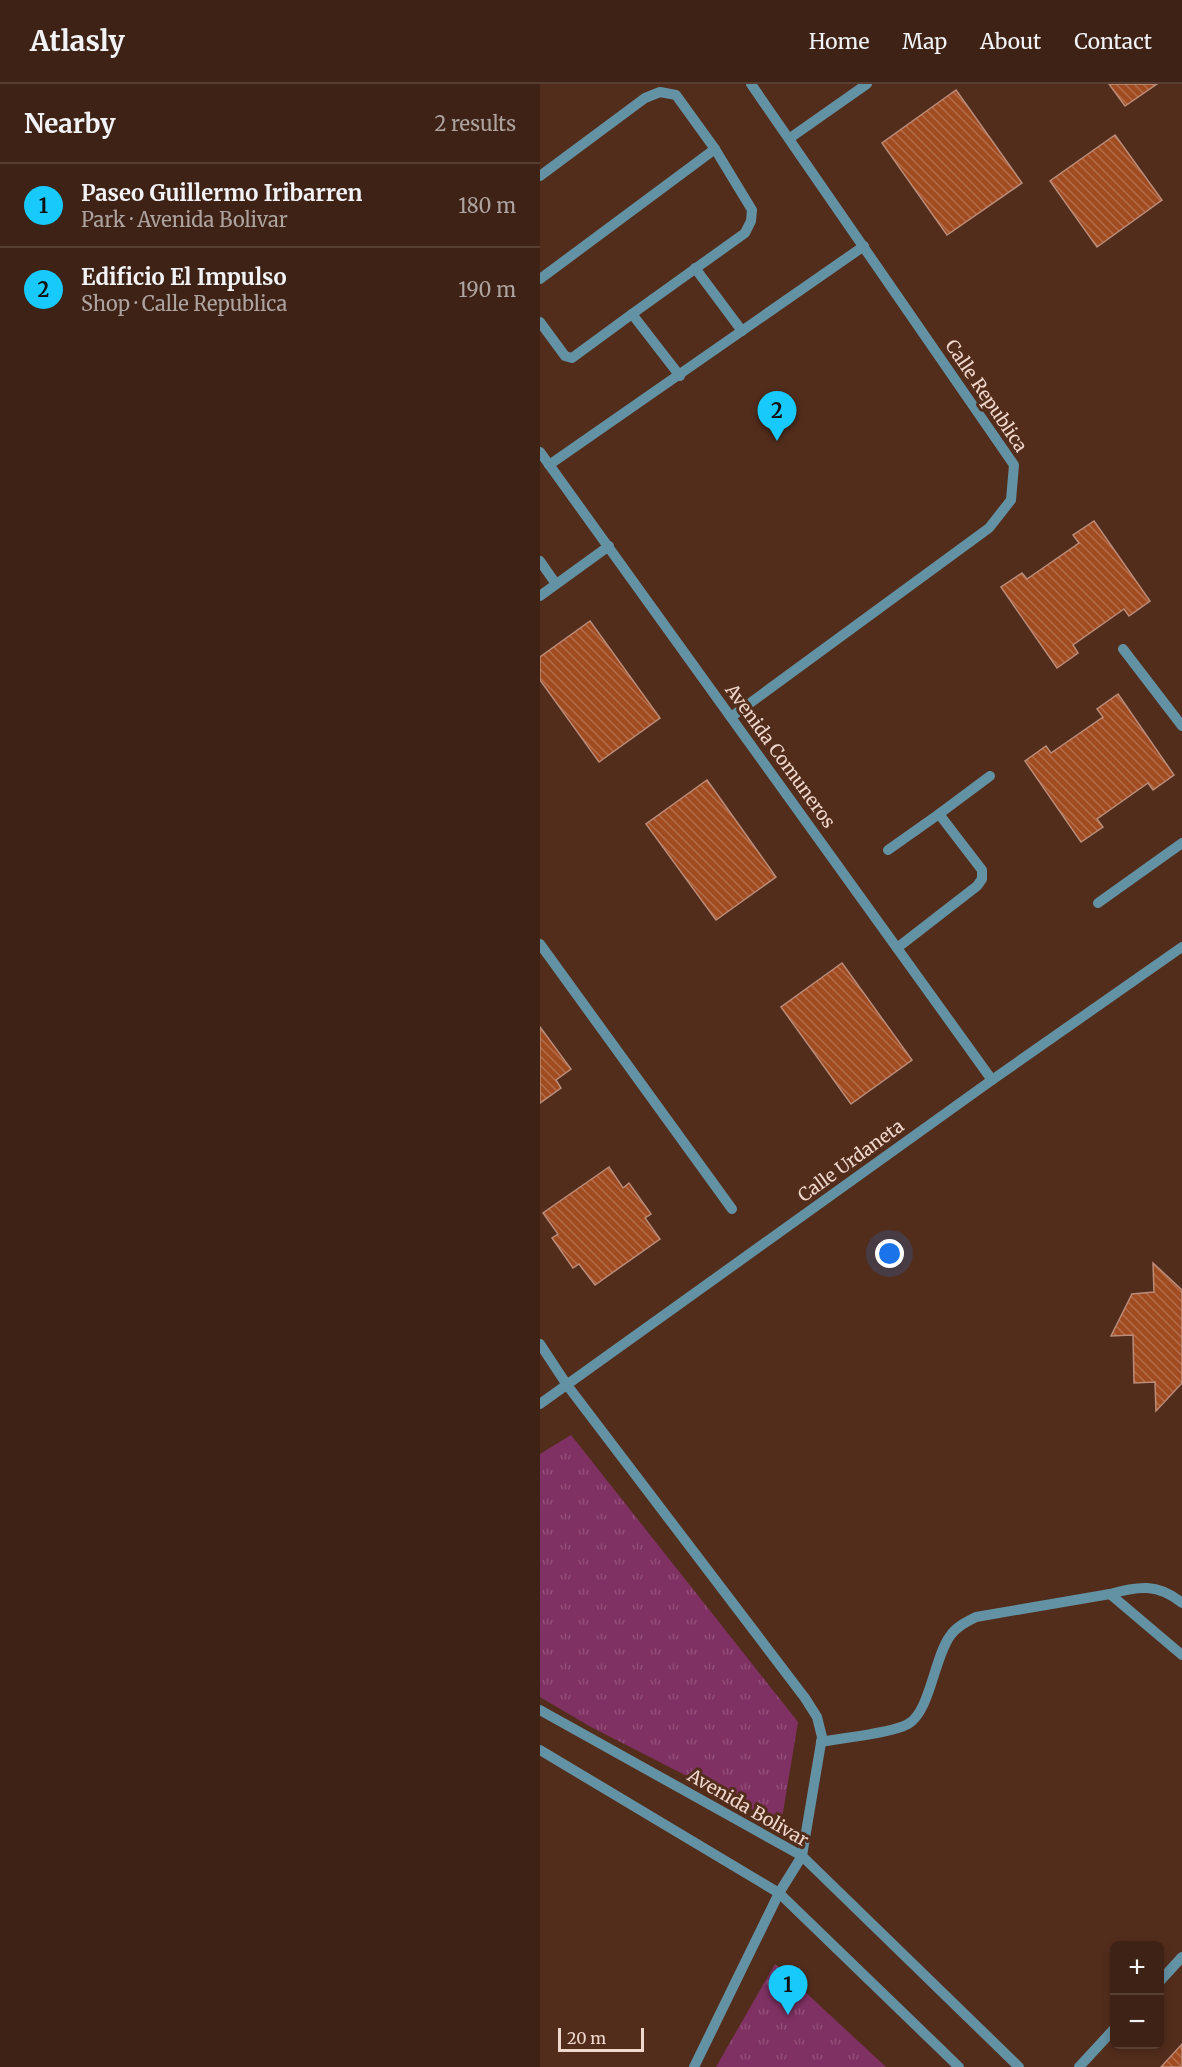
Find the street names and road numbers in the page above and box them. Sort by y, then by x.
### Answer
street label: Calle Republica [940,335,1033,457]
street label: Avenida Comuneros [720,678,841,832]
street label: Calle Urdaneta [793,1114,909,1207]
street label: Avenida Bolivar [683,1763,813,1851]

